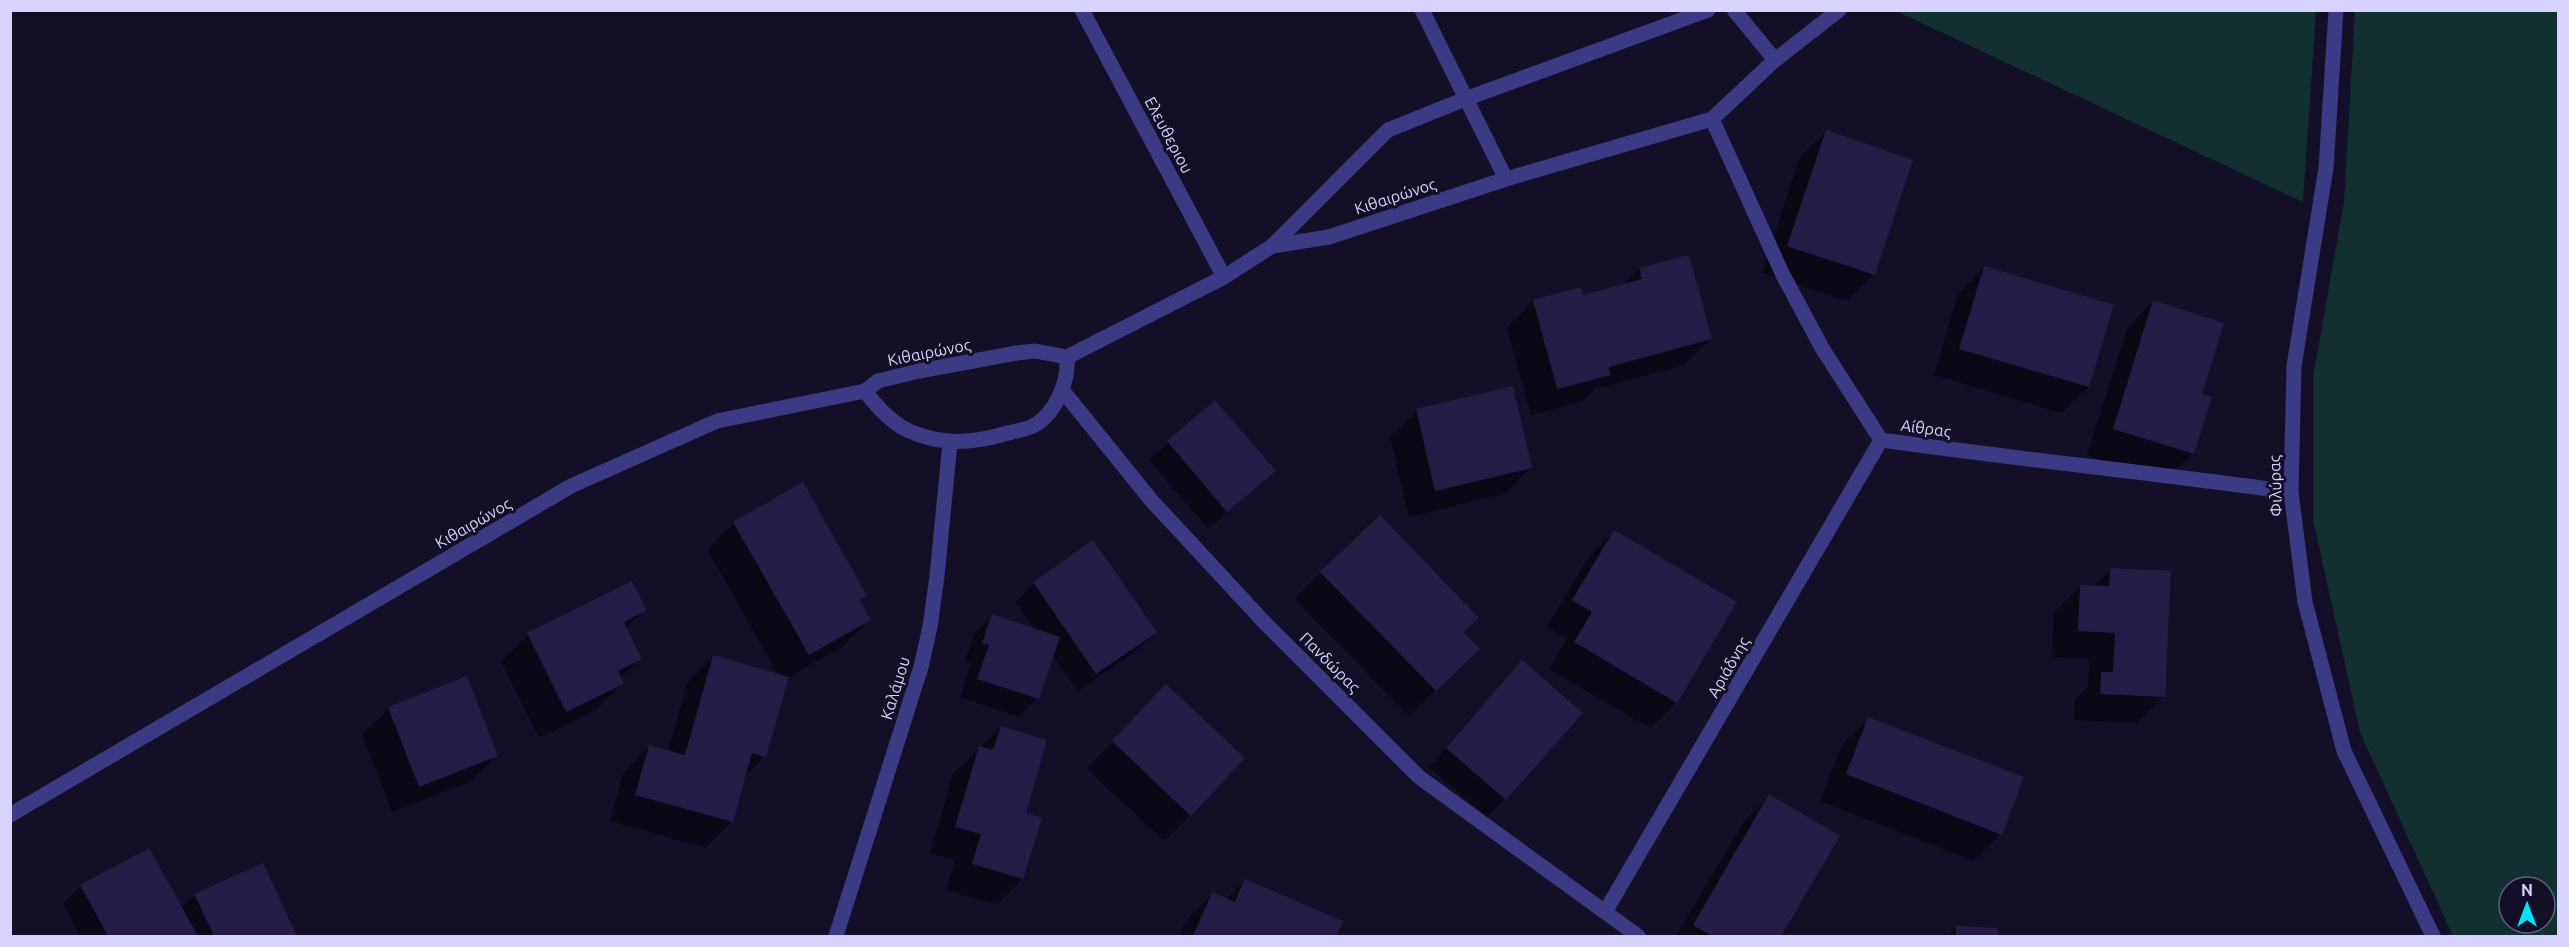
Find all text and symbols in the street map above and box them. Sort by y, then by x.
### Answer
street label: Ελευθεριου [1141,94,1197,176]
street label: Κιθαιρώνος [1352,174,1438,219]
street label: Κιθαιρώνος [886,335,972,370]
street label: Αίθρας [1900,416,1952,441]
street label: Φιλύρας [2265,455,2286,517]
street label: Κιθαιρώνος [432,494,515,553]
street label: Πανδώρας [1296,628,1364,696]
street label: Αριάδνης [1703,633,1753,701]
street label: Καλάμου [877,654,913,722]
north arrow [2497,875,2557,935]
text: N [2521,881,2533,899]

